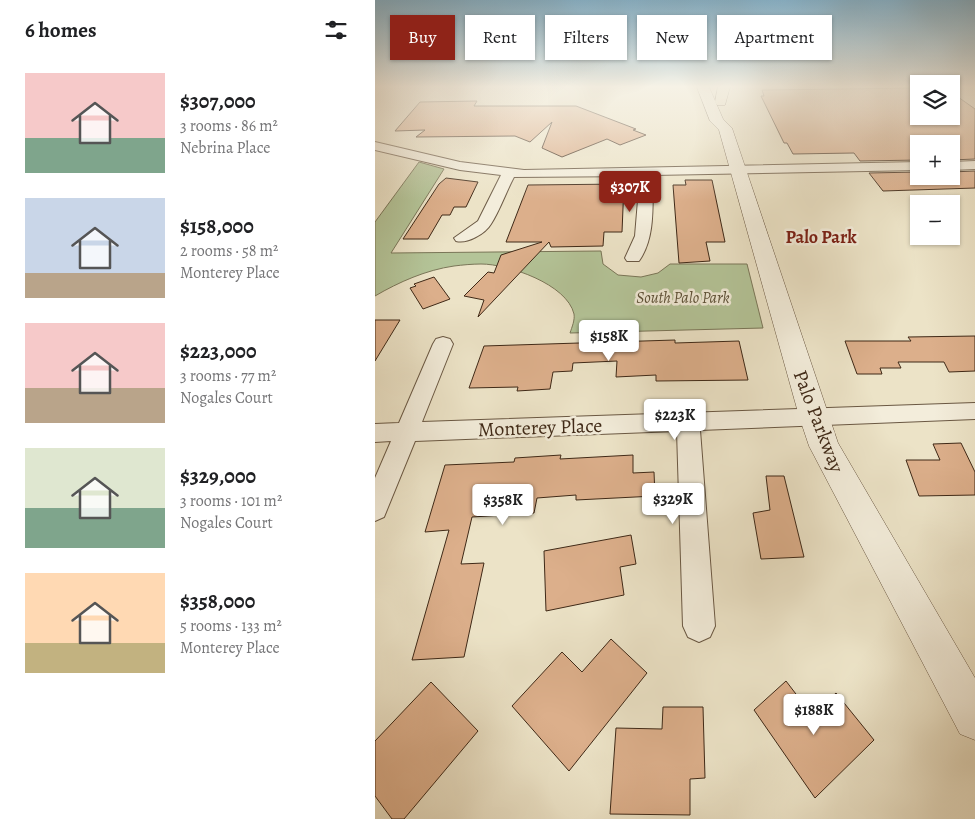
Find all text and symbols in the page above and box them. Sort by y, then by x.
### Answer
chip: Buy [390,15,455,60]
chip: Rent [465,15,535,60]
chip: Filters [545,15,627,60]
chip: New [637,15,707,60]
chip: Apartment [717,15,832,60]
text: 6 homes [25,16,97,44]
icon: filters [322,16,350,44]
map controls [910,75,960,245]
button: layers [910,75,960,125]
text: $307,000 [180,87,256,115]
icon: home [65,93,125,153]
text: 3 rooms · 86 m² [180,115,278,137]
button: + [910,135,960,185]
text: Nebrina Place [180,137,270,159]
pin: $307K [595,170,665,213]
text: $307K [610,176,650,198]
button: − [910,195,960,245]
text: $158,000 [180,212,254,240]
icon: home [65,218,125,278]
district label: Palo Park [785,225,857,249]
text: 2 rooms · 58 m² [180,240,278,262]
text: Monterey Place [180,262,280,284]
park label: South Palo Park [636,287,730,309]
pin: $158K [574,320,644,362]
text: $158K [590,325,628,347]
text: $223,000 [180,337,256,365]
icon: home [65,343,125,403]
text: 3 rooms · 77 m² [180,365,276,387]
street label: Palo Parkway [787,366,851,477]
text: Nogales Court [180,387,273,409]
pin: $223K [640,398,710,441]
text: $223K [655,404,695,426]
street label: Monterey Place [477,412,603,443]
text: $329,000 [180,462,256,490]
icon: home [65,468,125,528]
pin: $329K [638,482,708,525]
pin: $358K [468,484,538,526]
text: $329K [653,488,693,510]
text: $358K [483,489,523,511]
text: 3 rooms · 101 m² [180,490,282,512]
text: Nogales Court [180,512,273,534]
text: $358,000 [180,587,255,615]
icon: home [65,593,125,653]
text: 5 rooms · 133 m² [180,615,282,637]
text: Monterey Place [180,637,280,659]
pin: $188K [779,694,849,736]
text: $188K [794,699,834,721]

